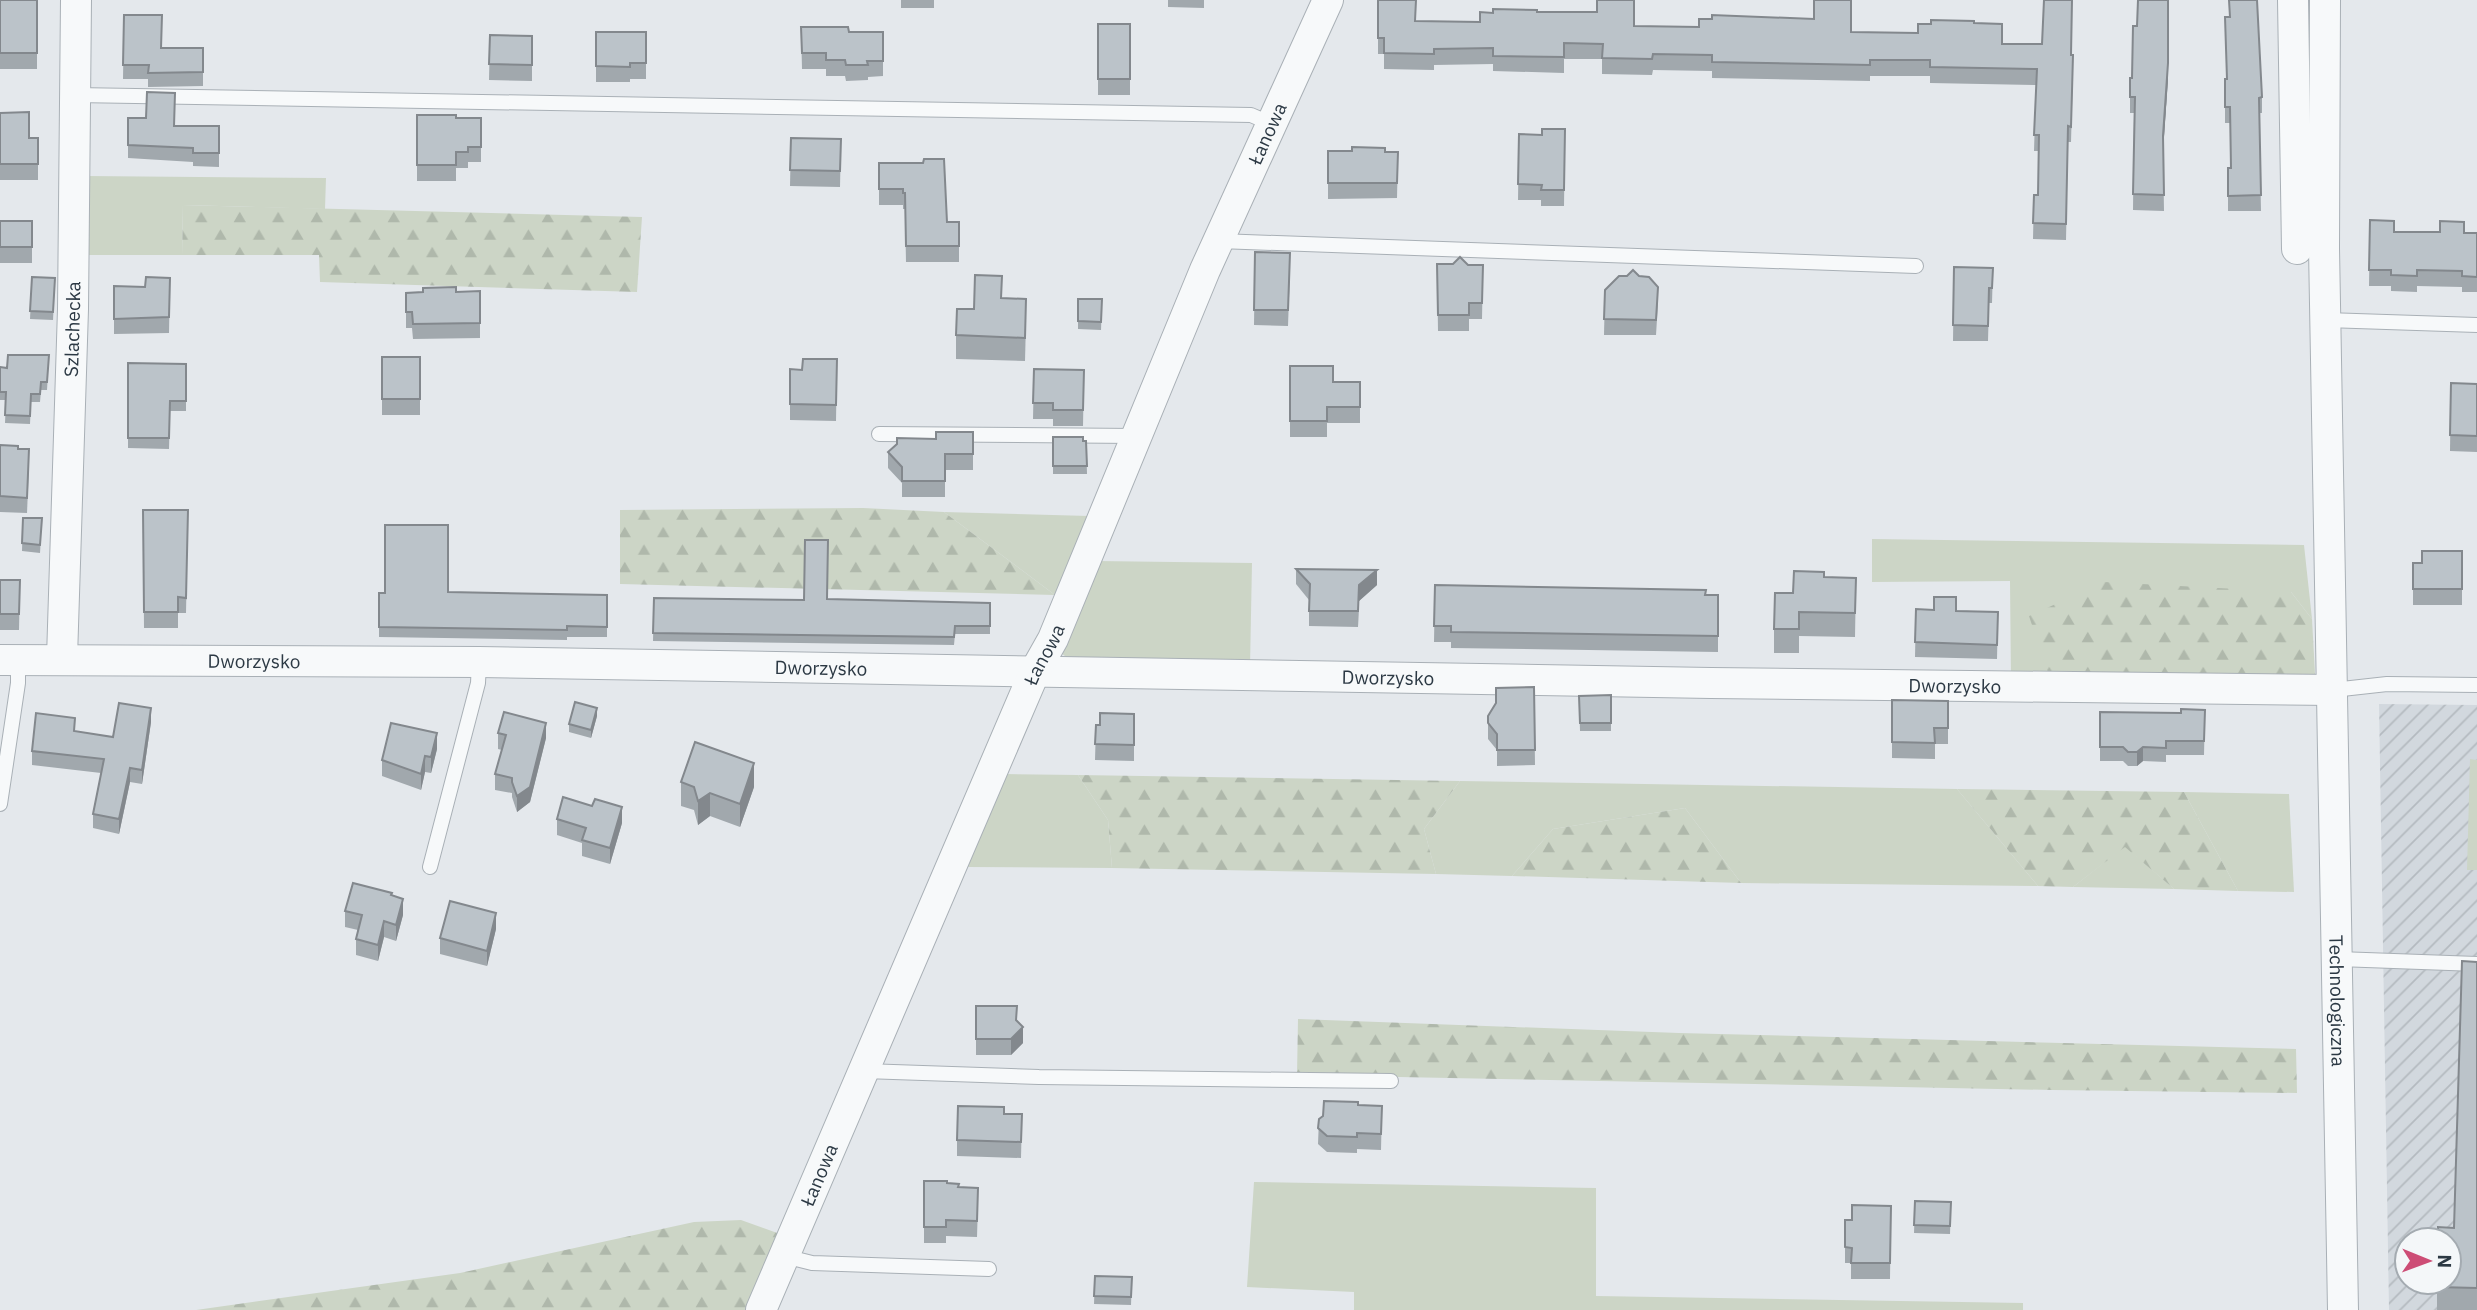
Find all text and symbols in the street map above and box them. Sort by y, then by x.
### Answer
street label: Łanowa [1242,99,1292,169]
street label: Szlachecka [59,281,85,377]
street label: Łanowa [1018,621,1070,690]
street label: Dworzysko [208,649,300,673]
street label: Dworzysko [774,655,868,681]
street label: Dworzysko [1341,665,1434,690]
street label: Dworzysko [1908,673,2001,698]
street label: Technologiczna [2324,935,2351,1067]
street label: Łanowa [795,1140,843,1211]
north arrow [2393,1226,2463,1296]
text: N [2433,1254,2457,1268]

